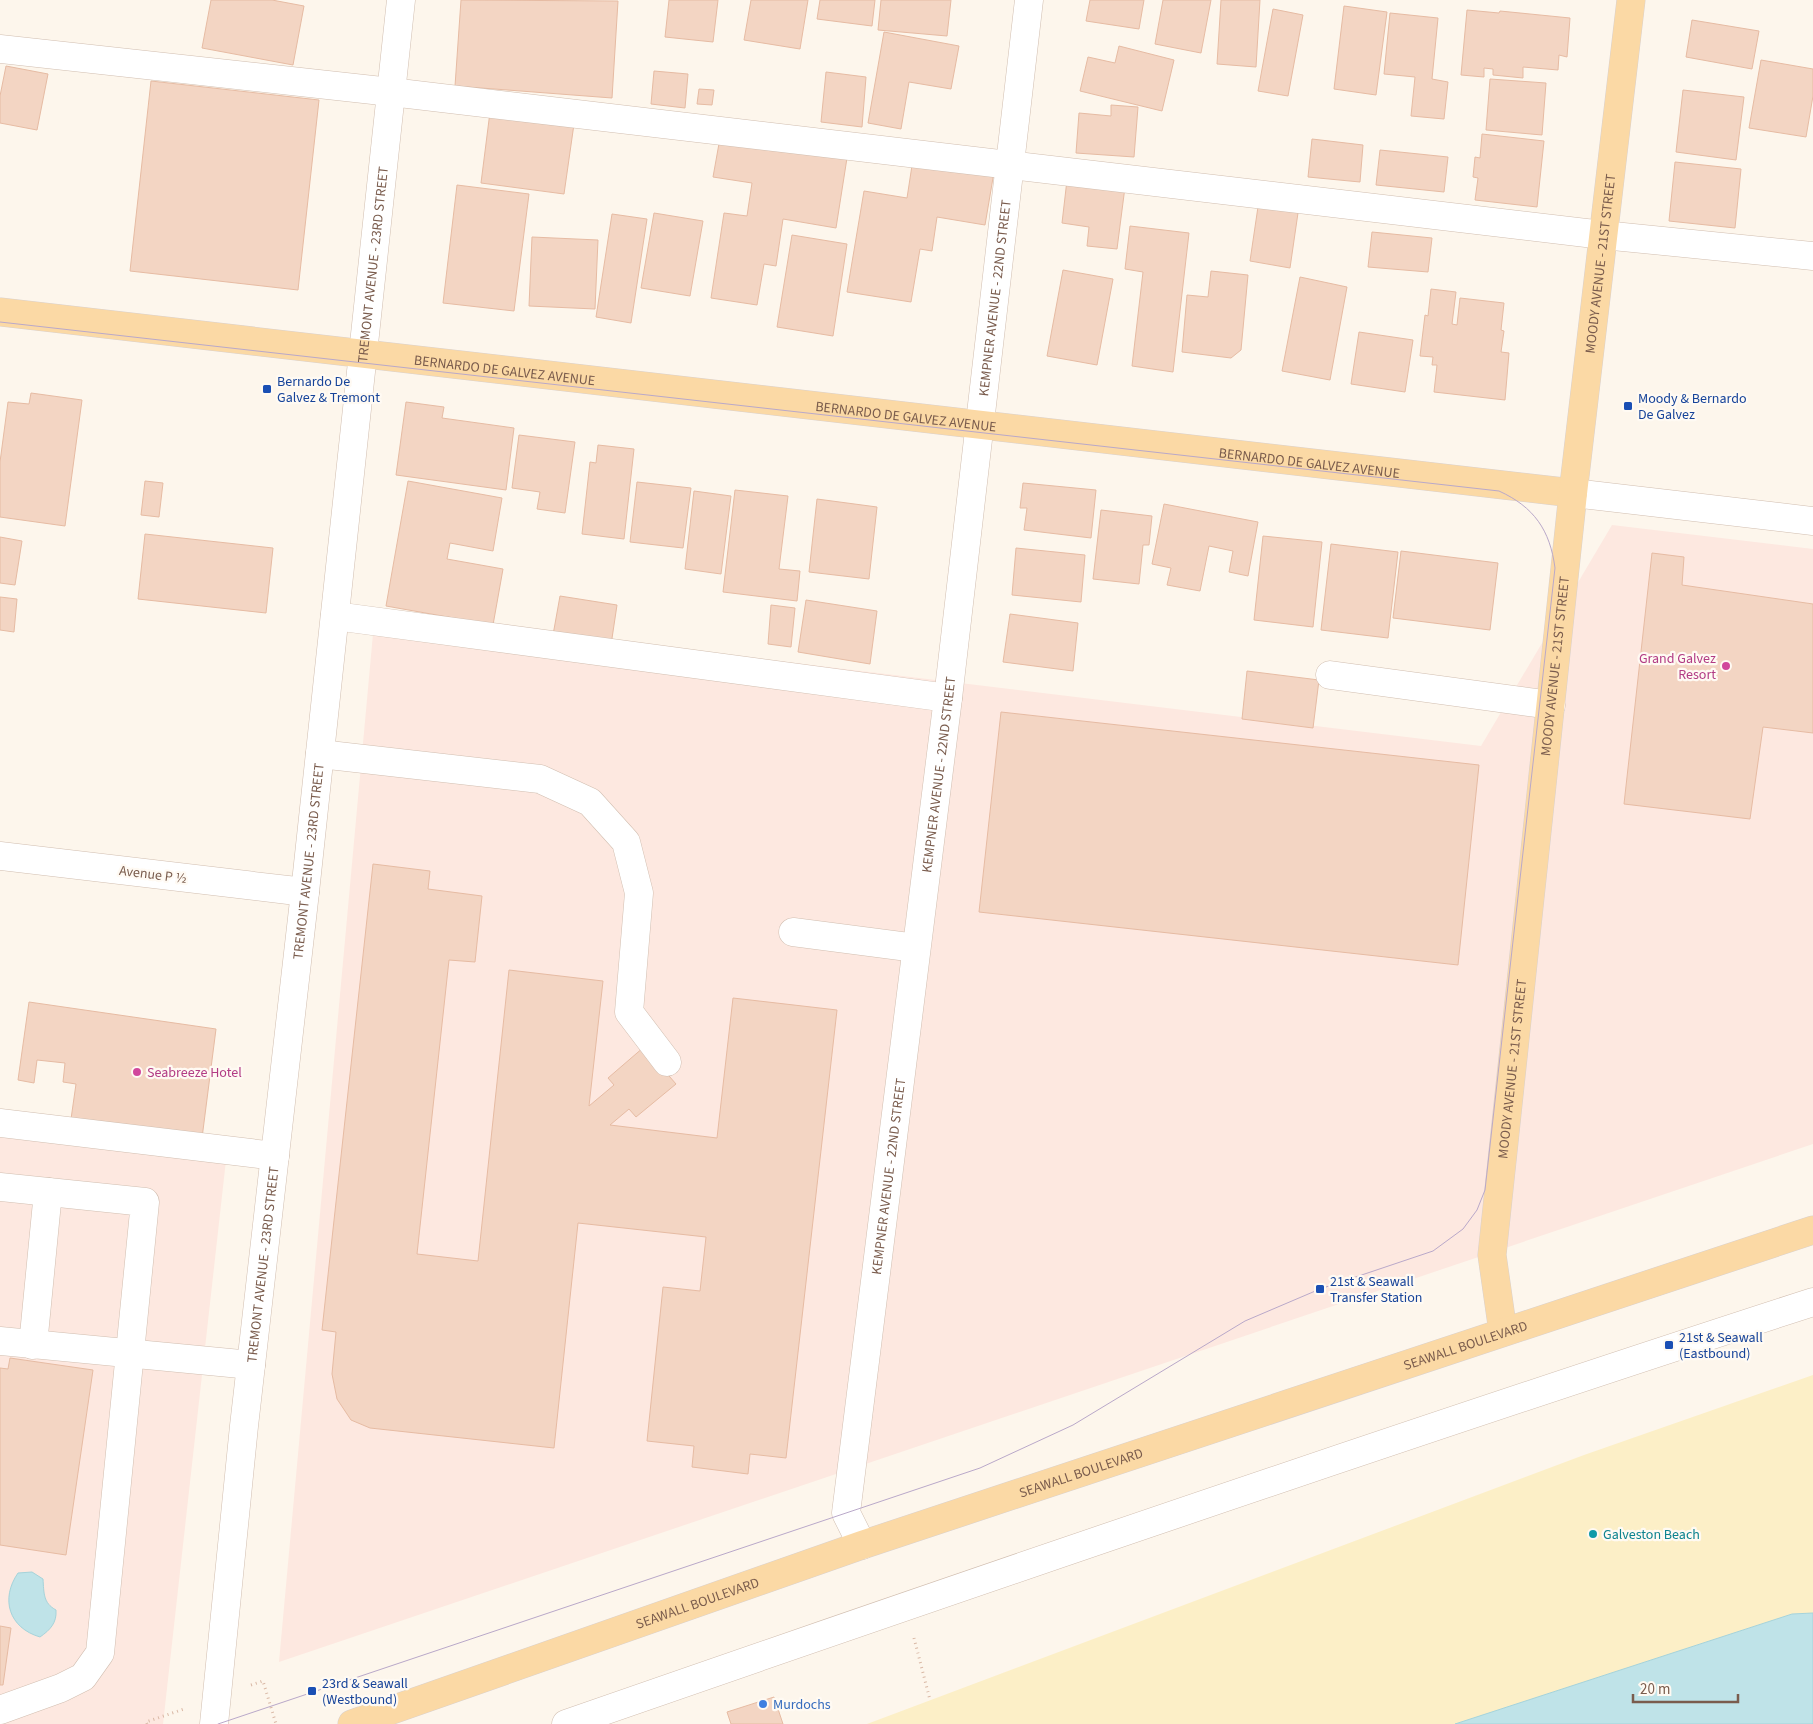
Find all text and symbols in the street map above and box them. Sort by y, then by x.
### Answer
street label: TREMONT AVENUE - 23RD STREET [353,165,394,364]
street label: MOODY AVENUE - 21ST STREET [1580,172,1622,355]
street label: KEMPNER AVENUE - 22ND STREET [974,198,1017,397]
street label: BERNARDO DE GALVEZ AVENUE [413,351,596,391]
place label: Bernardo De Galvez & Tremont [277,372,380,408]
marker: Bernardo De Galvez & Tremont [261,383,273,395]
place label: Moody & Bernardo De Galvez [1638,389,1747,425]
street label: BERNARDO DE GALVEZ AVENUE [814,397,998,438]
marker: Moody & Bernardo De Galvez [1622,400,1634,412]
street label: BERNARDO DE GALVEZ AVENUE [1218,443,1401,484]
street label: MOODY AVENUE - 21ST STREET [1536,575,1575,757]
place label: Grand Galvez Resort [1639,649,1716,685]
marker: Grand Galvez Resort [1720,660,1732,672]
street label: KEMPNER AVENUE - 22ND STREET [917,675,961,874]
street label: TREMONT AVENUE - 23RD STREET [288,761,330,961]
street label: Avenue P ½ [118,861,188,889]
street label: MOODY AVENUE - 21ST STREET [1493,978,1532,1160]
place label: Seabreeze Hotel [147,1063,242,1083]
marker: Seabreeze Hotel [131,1066,143,1078]
street label: KEMPNER AVENUE - 22ND STREET [867,1077,911,1276]
street label: TREMONT AVENUE - 23RD STREET [242,1165,285,1364]
place label: 21st & Seawall Transfer Station [1330,1272,1422,1308]
marker: 21st & Seawall Transfer Station [1314,1283,1326,1295]
street label: SEAWALL BOULEVARD [1401,1316,1530,1376]
place label: 21st & Seawall (Eastbound) [1679,1328,1763,1364]
marker: 21st & Seawall (Eastbound) [1663,1339,1675,1351]
street label: SEAWALL BOULEVARD [1016,1444,1146,1503]
place label: Galveston Beach [1603,1525,1700,1545]
marker: Galveston Beach [1587,1528,1599,1540]
street label: SEAWALL BOULEVARD [633,1573,762,1635]
scale bar [1633,1672,1738,1704]
place label: 23rd & Seawall (Westbound) [322,1674,408,1710]
text: 20 m [1640,1679,1670,1700]
marker: 23rd & Seawall (Westbound) [306,1685,318,1697]
place label: Murdochs [773,1695,831,1715]
marker: Murdochs [757,1698,769,1710]

